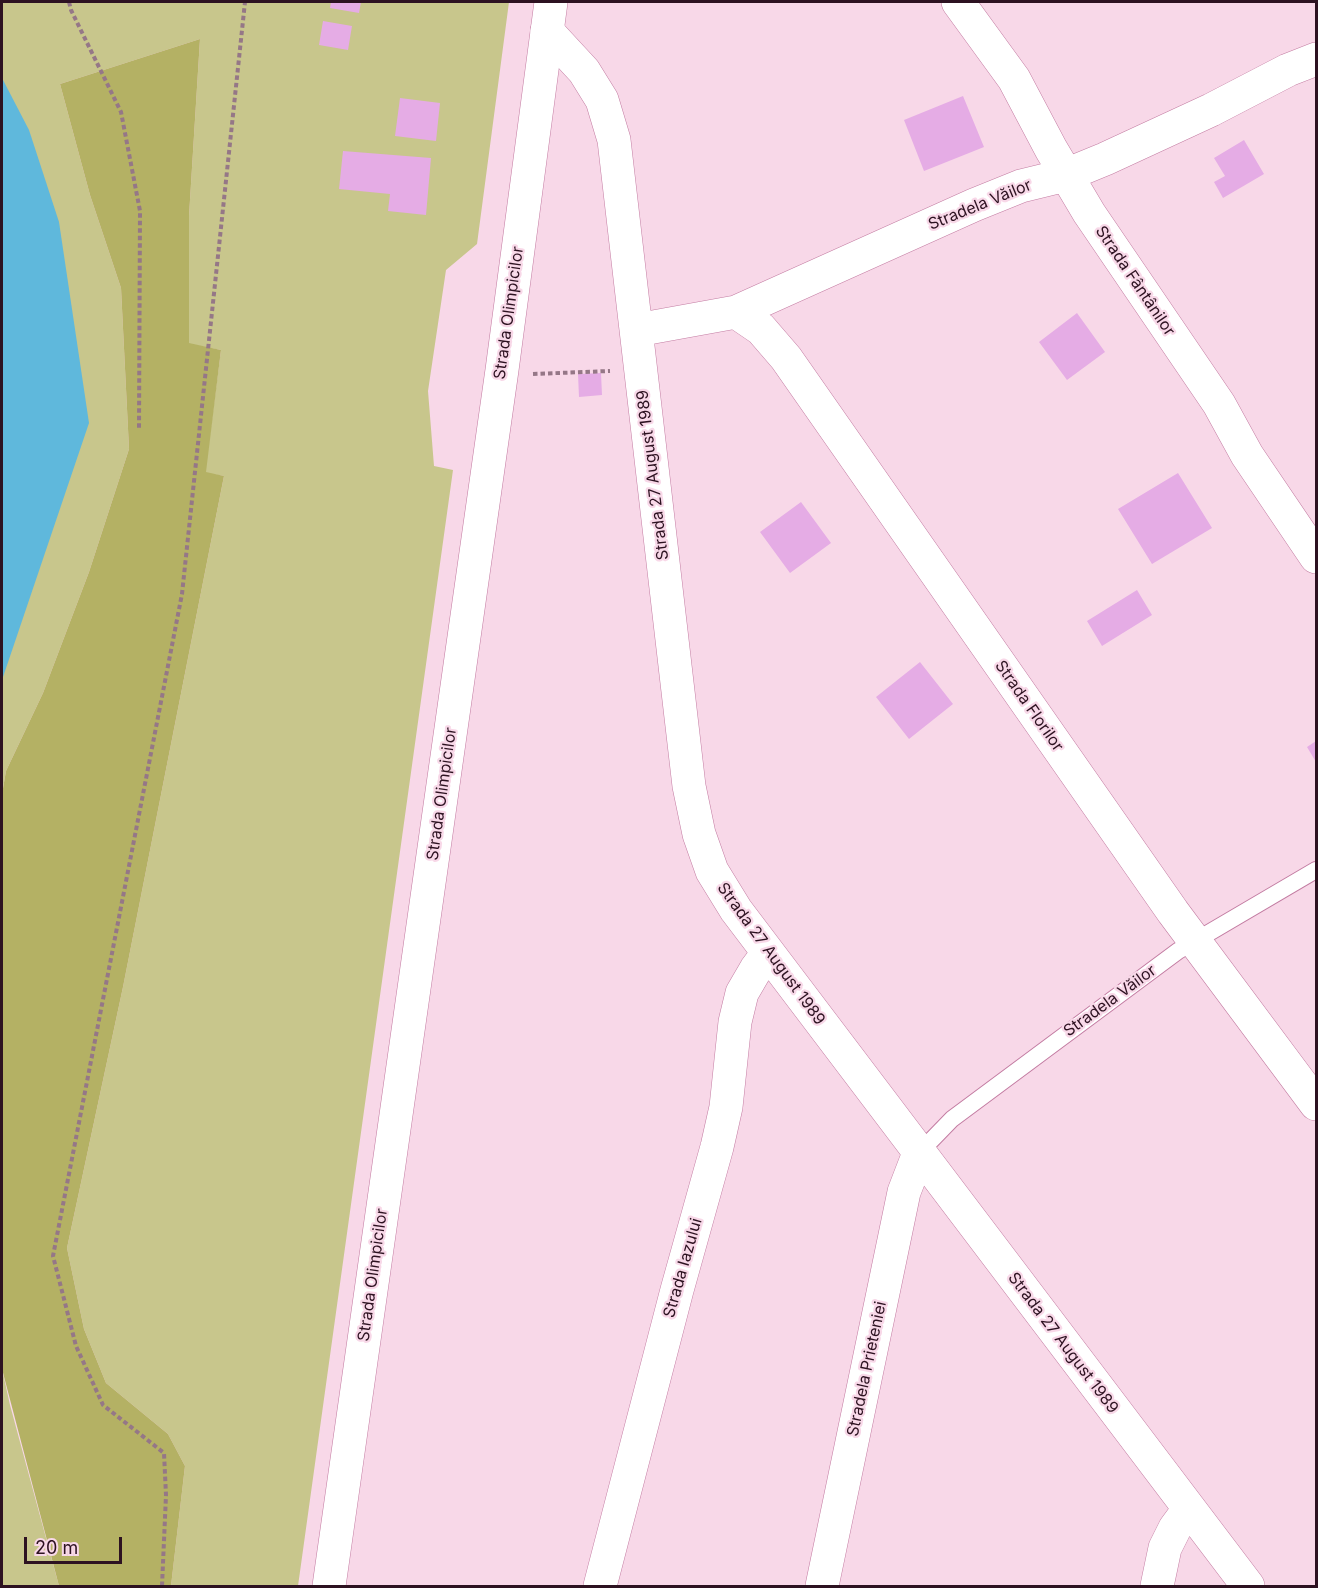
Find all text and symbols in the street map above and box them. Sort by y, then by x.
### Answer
street label: Stradela Văilor [926,176,1034,234]
street label: Strada Fântânilor [1091,222,1179,340]
street label: Strada Olimpicilor [490,245,528,381]
street label: Strada 27 August 1989 [633,389,673,561]
street label: Strada Florilor [991,657,1067,755]
street label: Strada Olimpicilor [423,726,461,862]
street label: Strada 27 August 1989 [713,879,829,1029]
street label: Stradela Văilor [1060,961,1160,1041]
street label: Strada Olimpicilor [354,1207,392,1343]
street label: Strada Iazului [660,1216,706,1320]
street label: Strada 27 August 1989 [1004,1269,1122,1417]
street label: Stradela Prieteniei [843,1300,891,1438]
scale bar [27,1525,124,1563]
text: 20 m [35,1537,78,1558]

